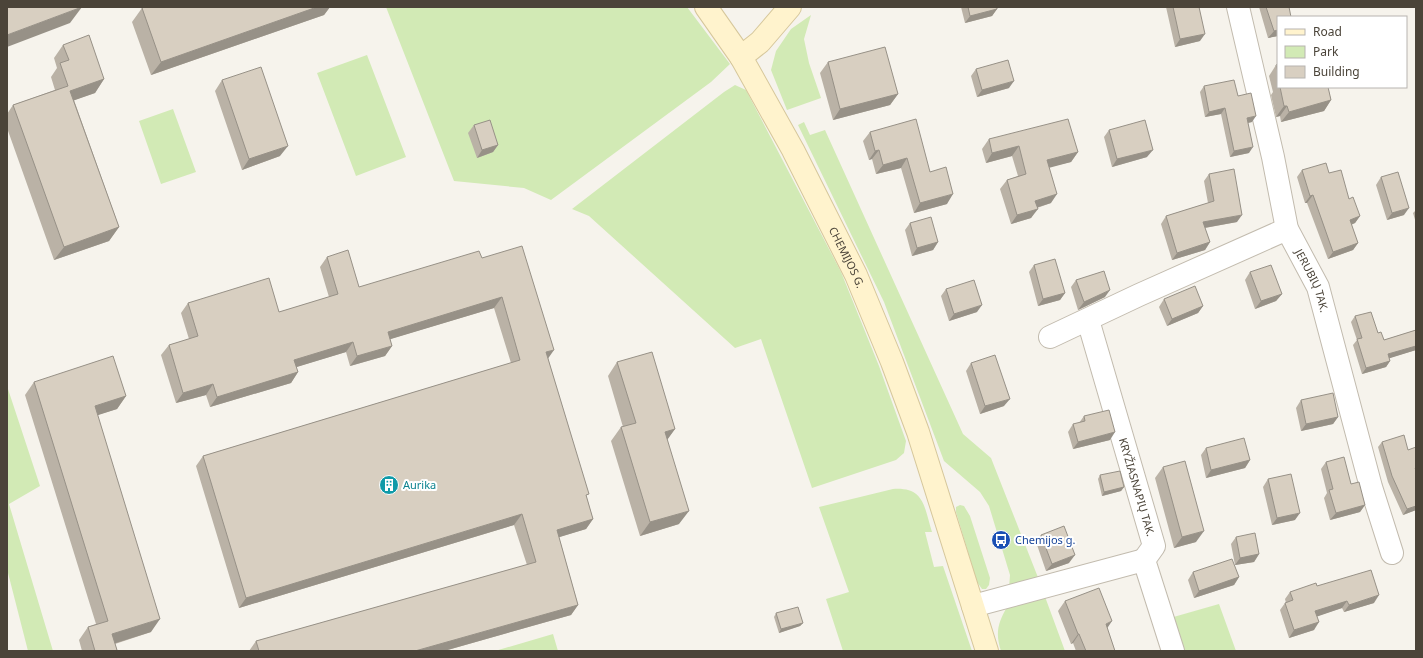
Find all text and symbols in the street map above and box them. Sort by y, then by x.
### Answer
legend [1277,16,1407,88]
text: Road [1313,23,1342,40]
text: Park [1313,43,1339,60]
text: Building [1313,63,1360,80]
street label: CHEMIJOS G. [826,224,869,290]
street label: JERUBIŲ TAK. [1291,245,1332,314]
street label: KRYŽIASNAPIŲ TAK. [1116,436,1159,538]
building icon: Aurika [378,474,400,496]
place label: Aurika [403,477,436,492]
bus stop icon: Chemijos g. [990,529,1012,551]
place label: Chemijos g. [1015,532,1075,547]

